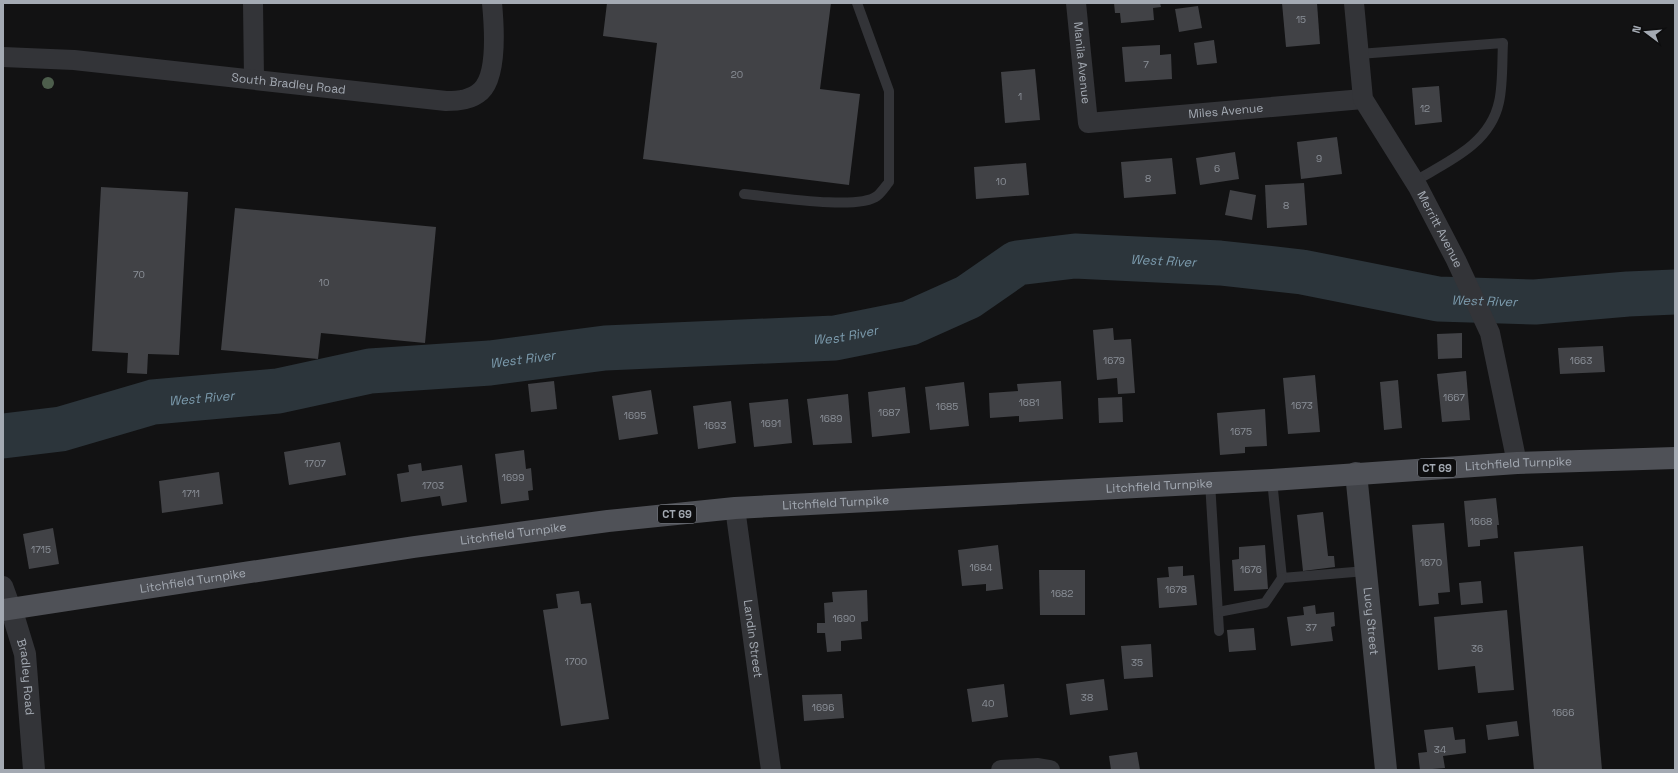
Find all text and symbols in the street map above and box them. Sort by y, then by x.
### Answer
north arrow [1626,12,1666,52]
house number: 15 [1296,13,1306,26]
street label: Manila Avenue [1070,21,1094,105]
text: N [1629,24,1644,35]
house number: 7 [1143,58,1149,71]
house number: 20 [731,68,743,81]
street label: South Bradley Road [231,69,347,98]
house number: 1 [1018,90,1022,103]
street label: Miles Avenue [1188,100,1264,122]
house number: 12 [1420,102,1430,115]
house number: 9 [1316,152,1322,165]
house number: 6 [1214,162,1220,175]
house number: 8 [1145,172,1151,185]
house number: 10 [996,175,1006,188]
street label: Merritt Avenue [1414,188,1466,270]
house number: 8 [1283,199,1289,212]
water label: West River [1130,251,1199,271]
house number: 70 [133,268,145,281]
house number: 10 [319,276,329,289]
water label: West River [1451,291,1519,311]
water label: West River [812,321,881,348]
water label: West River [489,346,558,372]
house number: 1679 [1103,354,1125,367]
house number: 1663 [1570,354,1592,367]
water label: West River [168,387,237,410]
house number: 1667 [1443,391,1465,404]
house number: 1681 [1019,396,1039,409]
house number: 1673 [1291,399,1313,412]
house number: 1685 [936,400,958,413]
house number: 1687 [878,406,900,419]
house number: 1695 [624,409,646,422]
house number: 1689 [820,412,842,425]
house number: 1691 [761,417,781,430]
house number: 1693 [704,419,726,432]
house number: 1675 [1230,425,1252,438]
street label: Litchfield Turnpike [1465,453,1572,475]
house number: 1707 [304,457,326,470]
road number: CT 69 [1418,459,1456,477]
house number: 1699 [502,471,524,484]
street label: Litchfield Turnpike [1105,475,1213,497]
house number: 1703 [422,479,444,492]
house number: 1711 [182,487,200,500]
street label: Litchfield Turnpike [782,492,890,514]
road number: CT 69 [658,505,696,523]
house number: 1668 [1470,515,1492,528]
street label: Litchfield Turnpike [459,519,567,549]
house number: 1715 [31,543,51,556]
house number: 1670 [1420,556,1442,569]
house number: 1684 [970,561,992,574]
house number: 1676 [1240,563,1262,576]
street label: Litchfield Turnpike [139,565,247,597]
house number: 1678 [1165,583,1187,596]
house number: 1682 [1051,587,1073,600]
street label: Lucy Street [1360,587,1382,656]
street label: Landin Street [740,599,766,679]
house number: 1690 [833,612,855,625]
house number: 37 [1305,621,1317,634]
street label: Bradley Road [13,637,38,716]
house number: 36 [1471,642,1483,655]
house number: 1700 [565,655,587,668]
house number: 35 [1131,656,1143,669]
house number: 38 [1081,691,1093,704]
house number: 40 [982,697,994,710]
house number: 1696 [812,701,834,714]
house number: 1666 [1552,706,1574,719]
house number: 34 [1434,743,1446,756]

